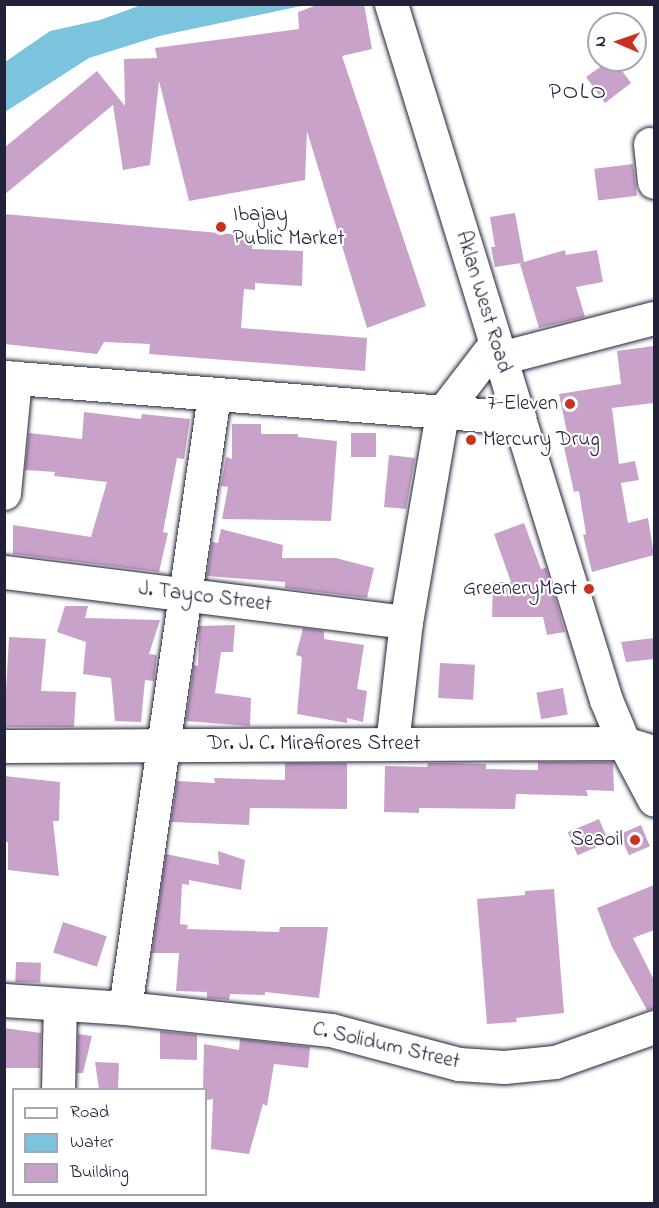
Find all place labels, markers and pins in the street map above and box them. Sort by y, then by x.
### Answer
place label: Ibajay Public Market [233,202,344,252]
marker: Ibajay Public Market [214,220,228,234]
place label: 7-Eleven [487,391,558,417]
marker: 7-Eleven [563,397,577,411]
place label: Mercury Drug [483,427,600,453]
marker: Mercury Drug [464,433,478,447]
place label: GreeneryMart [463,576,577,602]
marker: GreeneryMart [582,582,596,596]
place label: Seaoil [571,827,623,853]
marker: Seaoil [628,833,642,847]

